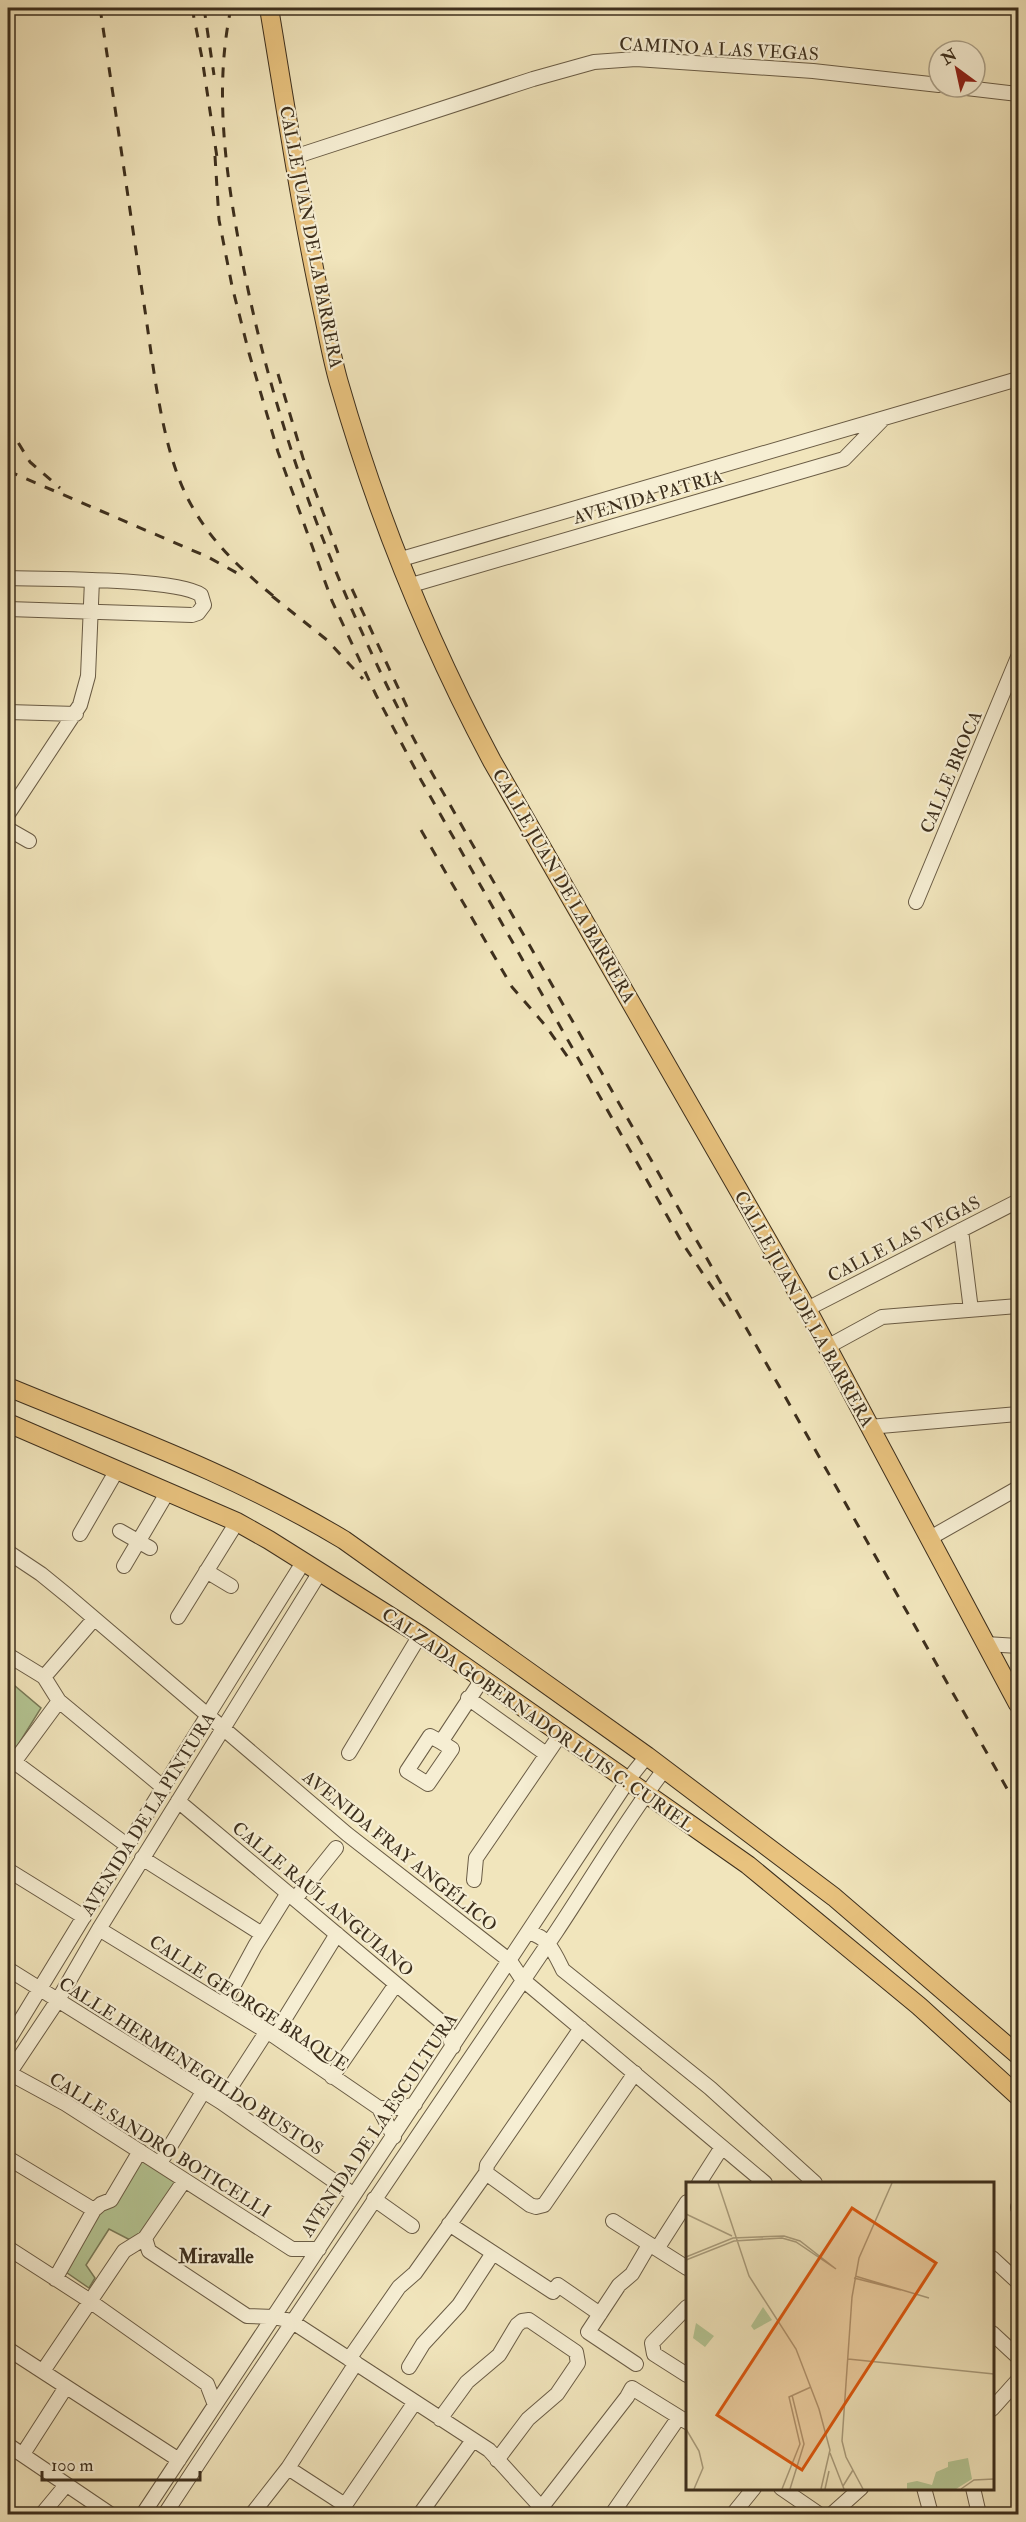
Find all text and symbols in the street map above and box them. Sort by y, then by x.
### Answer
street label: CAMINO A LAS VEGAS [619,33,819,66]
north arrow [927,39,987,99]
text: N [937,45,961,70]
street label: CALLE JUAN DE LA BARRERA [274,104,347,371]
street label: AVENIDA PATRIA [570,465,726,530]
street label: CALLE BROCA [915,707,988,837]
street label: CALLE JUAN DE LA BARRERA [487,765,641,1008]
street label: CALLE JUAN DE LA BARRERA [729,1187,879,1432]
street label: CALLE LAS VEGAS [824,1191,984,1288]
street label: CALZADA GOBERNADOR LUIS C. CURIEL [377,1603,698,1838]
street label: AVENIDA DE LA PINTURA [76,1708,221,1921]
street label: AVENIDA FRAY ANGÉLICO [297,1765,502,1937]
street label: CALLE RAÚL ANGUIANO [227,1817,418,1982]
street label: CALLE GEORGE BRAQUE [145,1930,353,2077]
street label: CALLE HERMENEGILDO BUSTOS [54,1972,327,2161]
street label: AVENIDA DE LA ESCULTURA [295,2009,463,2242]
street label: CALLE SANDRO BOTICELLI [45,2068,275,2223]
inset map [686,2182,993,2489]
district label: Miravalle [177,2244,254,2269]
scale bar [42,2444,200,2482]
text: 100 m [51,2454,94,2477]

